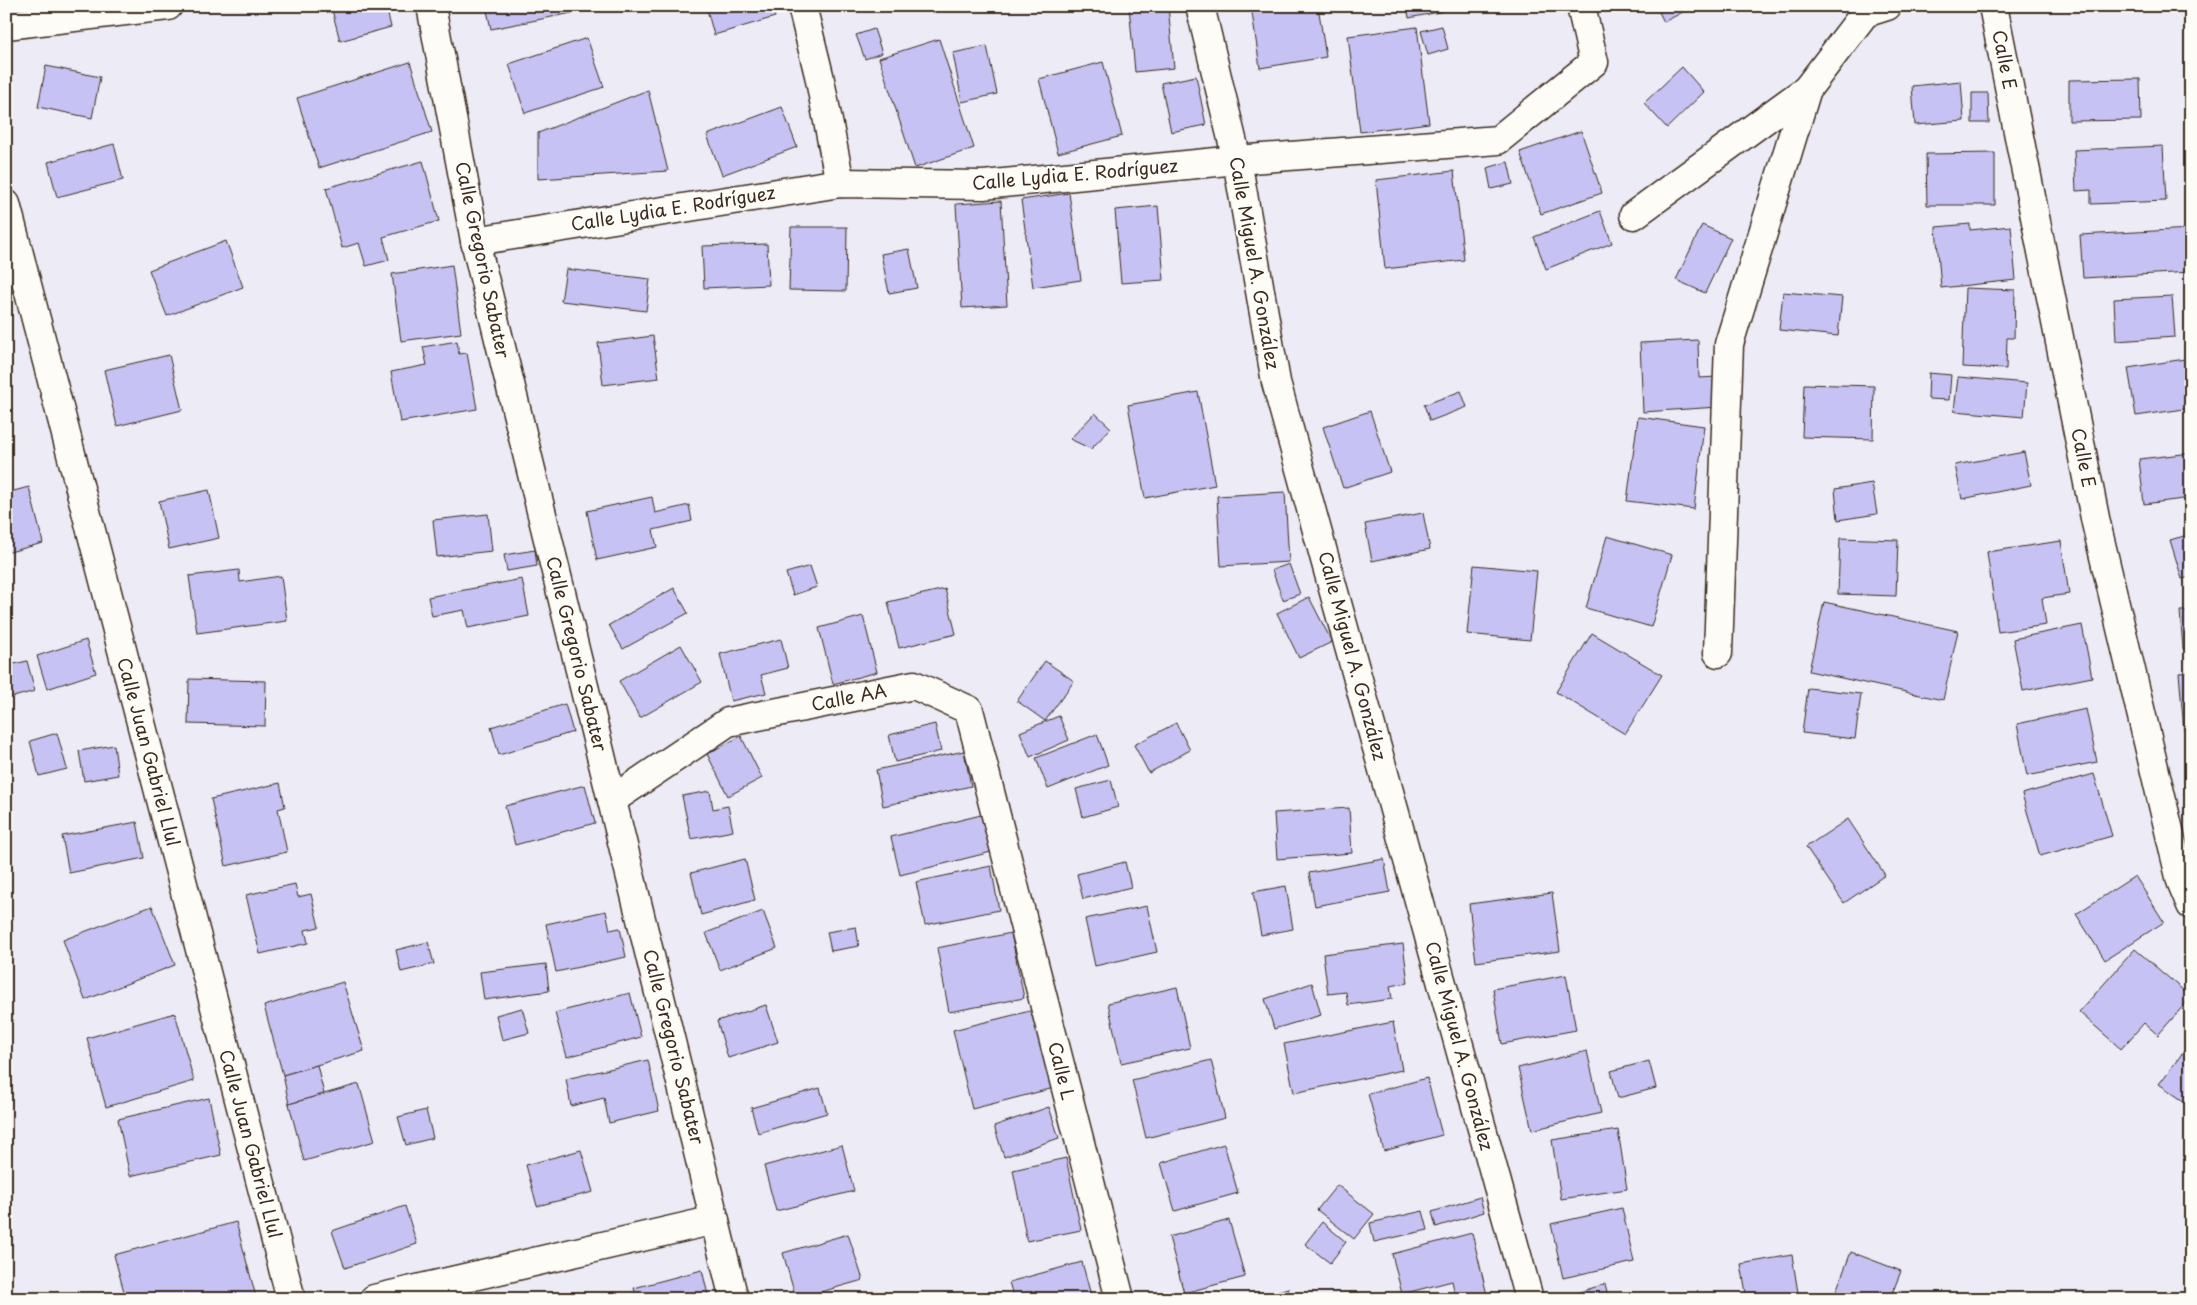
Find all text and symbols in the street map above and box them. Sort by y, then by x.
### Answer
street label: Calle E [1986,28,2024,92]
street label: Calle Lydia E. Rodríguez [971,151,1179,196]
street label: Calle Miguel A. González [1223,154,1288,372]
street label: Calle Gregorio Sabater [449,159,518,361]
street label: Calle Lydia E. Rodríguez [569,178,777,237]
street label: Calle E [2065,426,2103,490]
street label: Calle Miguel A. González [1313,548,1394,764]
street label: Calle Gregorio Sabater [540,553,615,755]
street label: Calle Juan Gabriel Llul [111,654,188,849]
street label: Calle AA [809,676,889,717]
street label: Calle Miguel A. González [1420,938,1501,1154]
street label: Calle Gregorio Sabater [637,946,712,1148]
street label: Calle L [1042,1039,1083,1103]
street label: Calle Juan Gabriel Llul [213,1046,290,1241]

